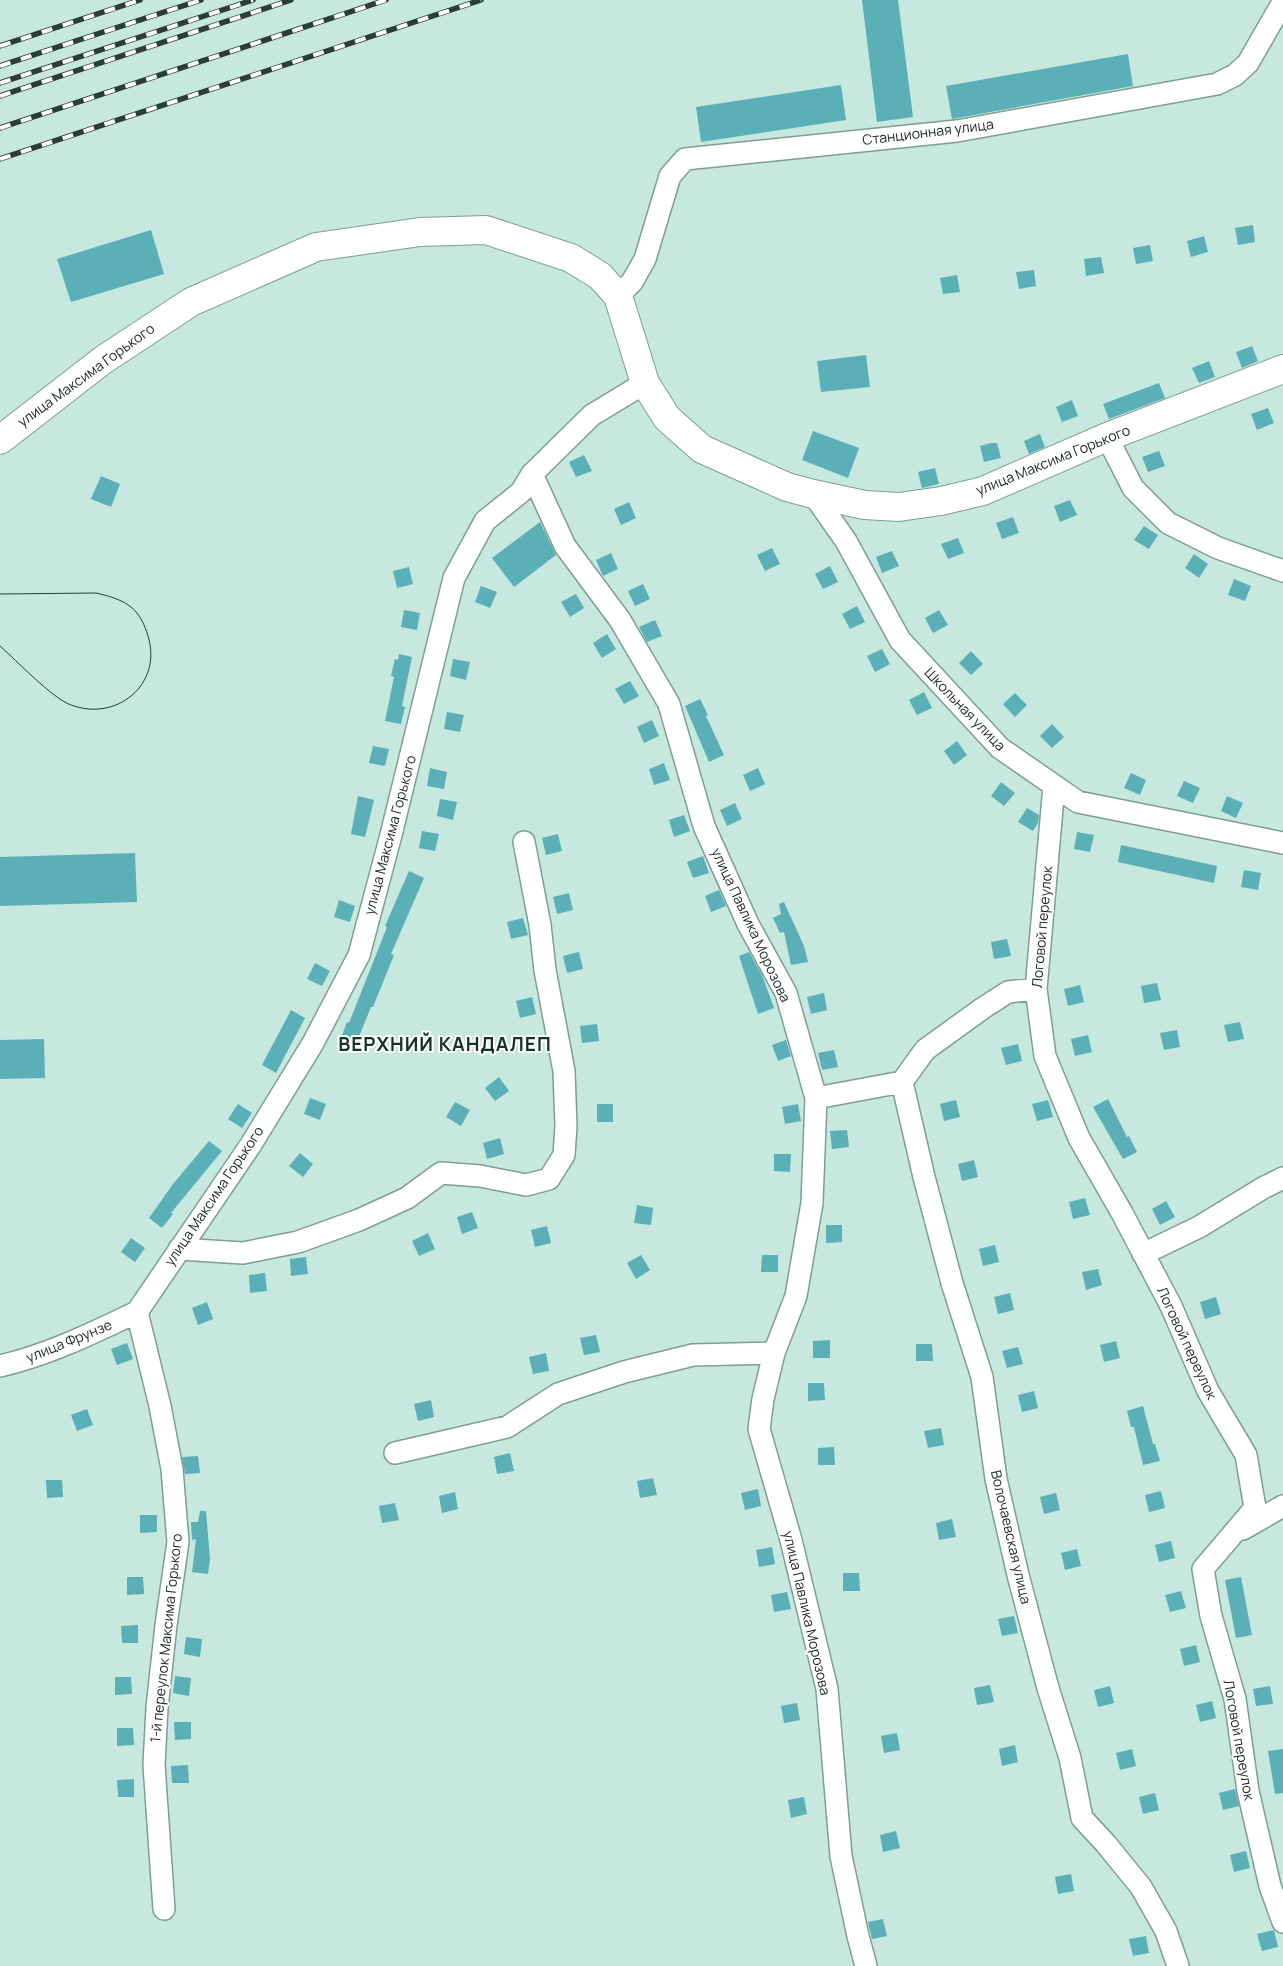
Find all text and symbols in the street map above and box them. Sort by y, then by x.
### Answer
street label: Станционная улица [861,114,995,149]
street label: улица Максима Горького [13,318,158,431]
street label: улица Максима Горького [973,420,1133,499]
street label: Школьная улица [921,663,1010,755]
street label: улица Максима Горького [359,753,420,917]
street label: улица Павлика Морозова [707,845,796,1005]
street label: Логовой переулок [1027,864,1056,989]
district label: ВЕРХНИЙ КАНДАЛЕП [338,1031,552,1057]
street label: улица Максима Горького [160,1122,268,1269]
street label: Логовой переулок [1153,1283,1222,1403]
street label: улица Фрунзе [23,1315,115,1366]
street label: Волочаевская улица [987,1468,1036,1606]
street label: улица Павлика Морозова [779,1529,836,1697]
street label: 1-й переулок Максима Горького [145,1532,186,1743]
street label: Логовой переулок [1220,1678,1260,1803]

